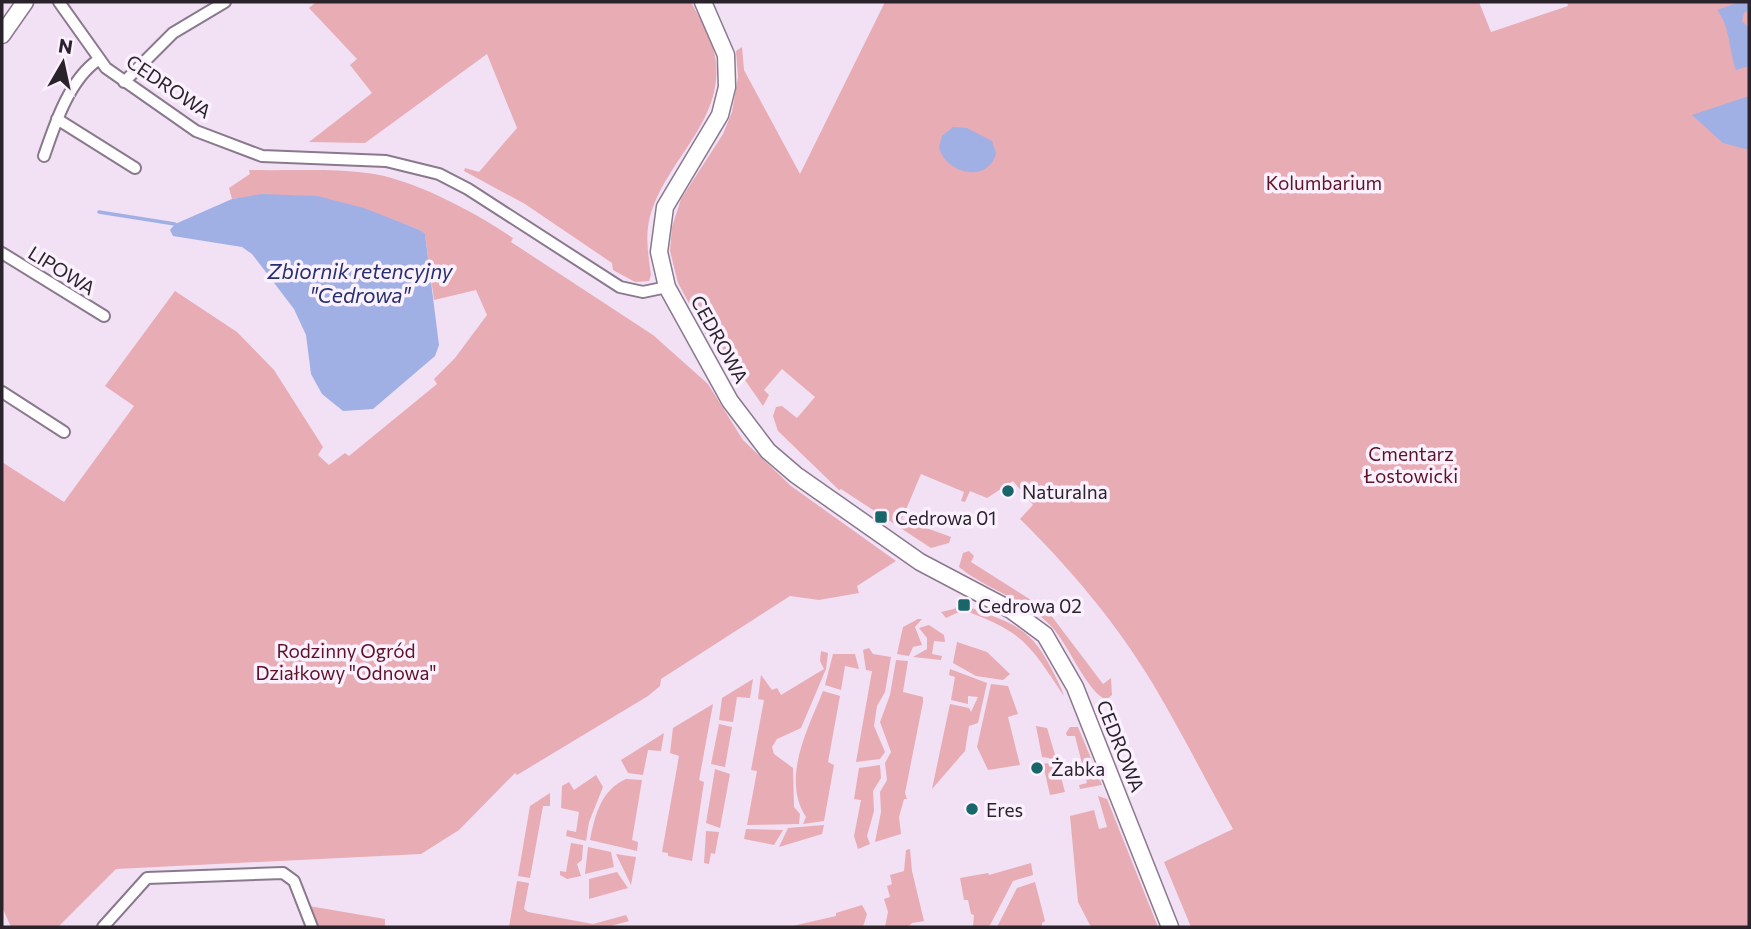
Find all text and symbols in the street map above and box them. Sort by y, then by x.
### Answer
north arrow [28,28,98,98]
text: N [57,33,75,58]
street label: CEDROWA [122,49,216,123]
park label: Kolumbarium [1266,171,1382,194]
street label: LIPOWA [24,241,100,299]
water label: Zbiornik retencyjny "Cedrowa" [266,258,454,307]
street label: CEDROWA [686,291,754,387]
park label: Cmentarz Łostowicki [1363,442,1458,487]
place label: Naturalna [1022,480,1108,503]
marker: Naturalna [1000,483,1016,499]
place label: Cedrowa 01 [895,506,996,529]
marker: Cedrowa 01 [873,509,889,525]
place label: Cedrowa 02 [978,594,1082,617]
marker: Cedrowa 02 [956,597,972,613]
park label: Rodzinny Ogród Działkowy "Odnowa" [255,639,437,684]
street label: CEDROWA [1092,697,1150,795]
place label: Żabka [1051,757,1105,780]
marker: Żabka [1029,760,1045,776]
place label: Eres [986,798,1023,821]
marker: Eres [964,801,980,817]

